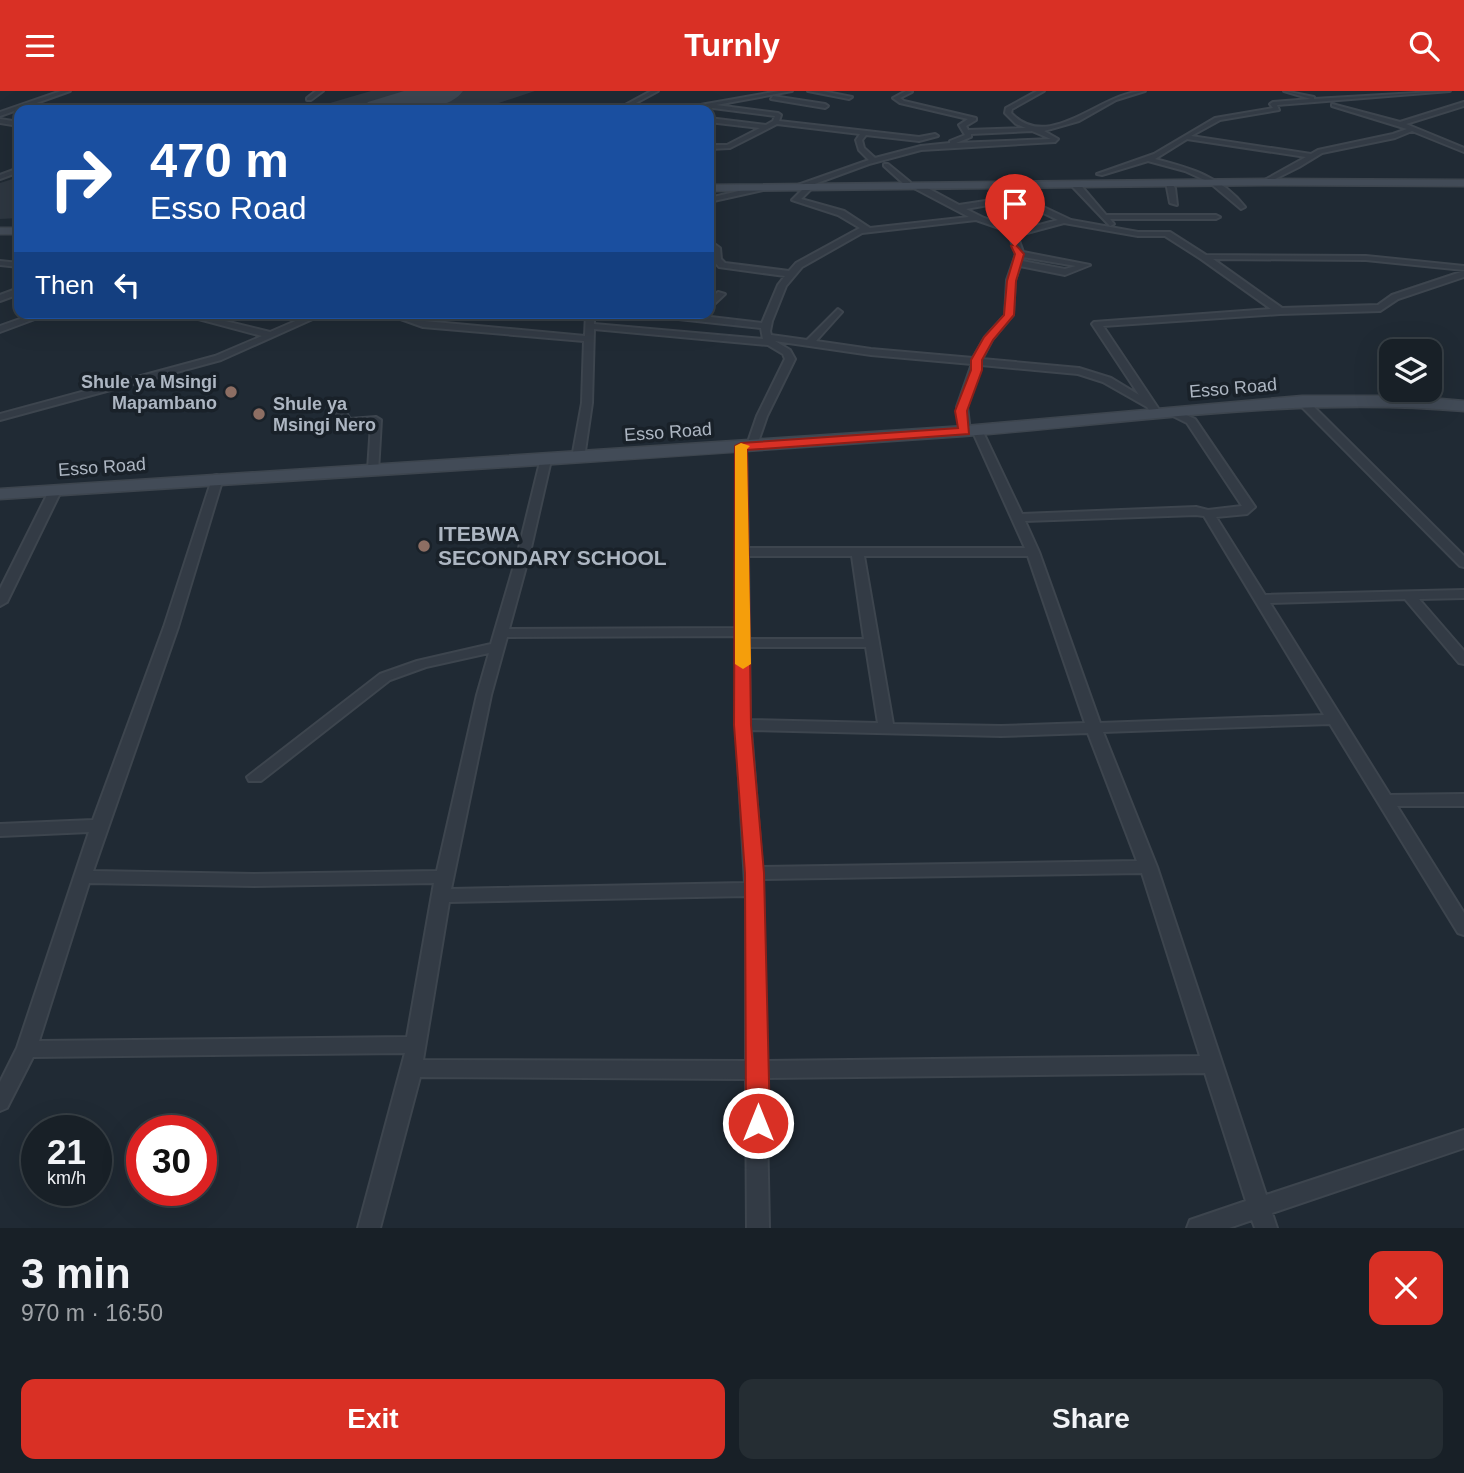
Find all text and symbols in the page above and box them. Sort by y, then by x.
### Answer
icon: menu [21,27,59,65]
text: Turnly [684,27,780,63]
icon: search [1405,27,1443,65]
icon: right [35,133,126,224]
text: 470 m [150,133,289,187]
pin [985,174,1045,246]
icon: arrive [996,185,1034,223]
text: Esso Road [150,190,307,226]
icon: left [108,266,146,304]
text: Then [35,270,94,300]
map controls [1379,339,1442,402]
button: layers [1379,339,1442,402]
place label: Shule ya Msingi Mapambano [81,372,217,413]
street label: Esso Road [1188,374,1278,402]
marker: Shule ya Msingi Mapambano [223,384,239,400]
place label: Shule ya Msingi Nero [273,394,376,435]
marker: Shule ya Msingi Nero [251,406,267,422]
street label: Esso Road [623,419,713,445]
street label: Esso Road [57,454,147,480]
place label: ITEBWA SECONDARY SCHOOL [438,522,667,569]
marker: ITEBWA SECONDARY SCHOOL [416,538,432,554]
position arrow [721,1086,795,1160]
speed limit sign: 30 [126,1115,217,1206]
text: 21 [47,1132,86,1171]
text: km/h [47,1168,86,1188]
text: 3 min [21,1250,131,1297]
button: close [1369,1251,1443,1325]
text: 970 m · 16:50 [21,1300,163,1326]
button: Exit [21,1379,725,1459]
button: Share [739,1379,1443,1459]

